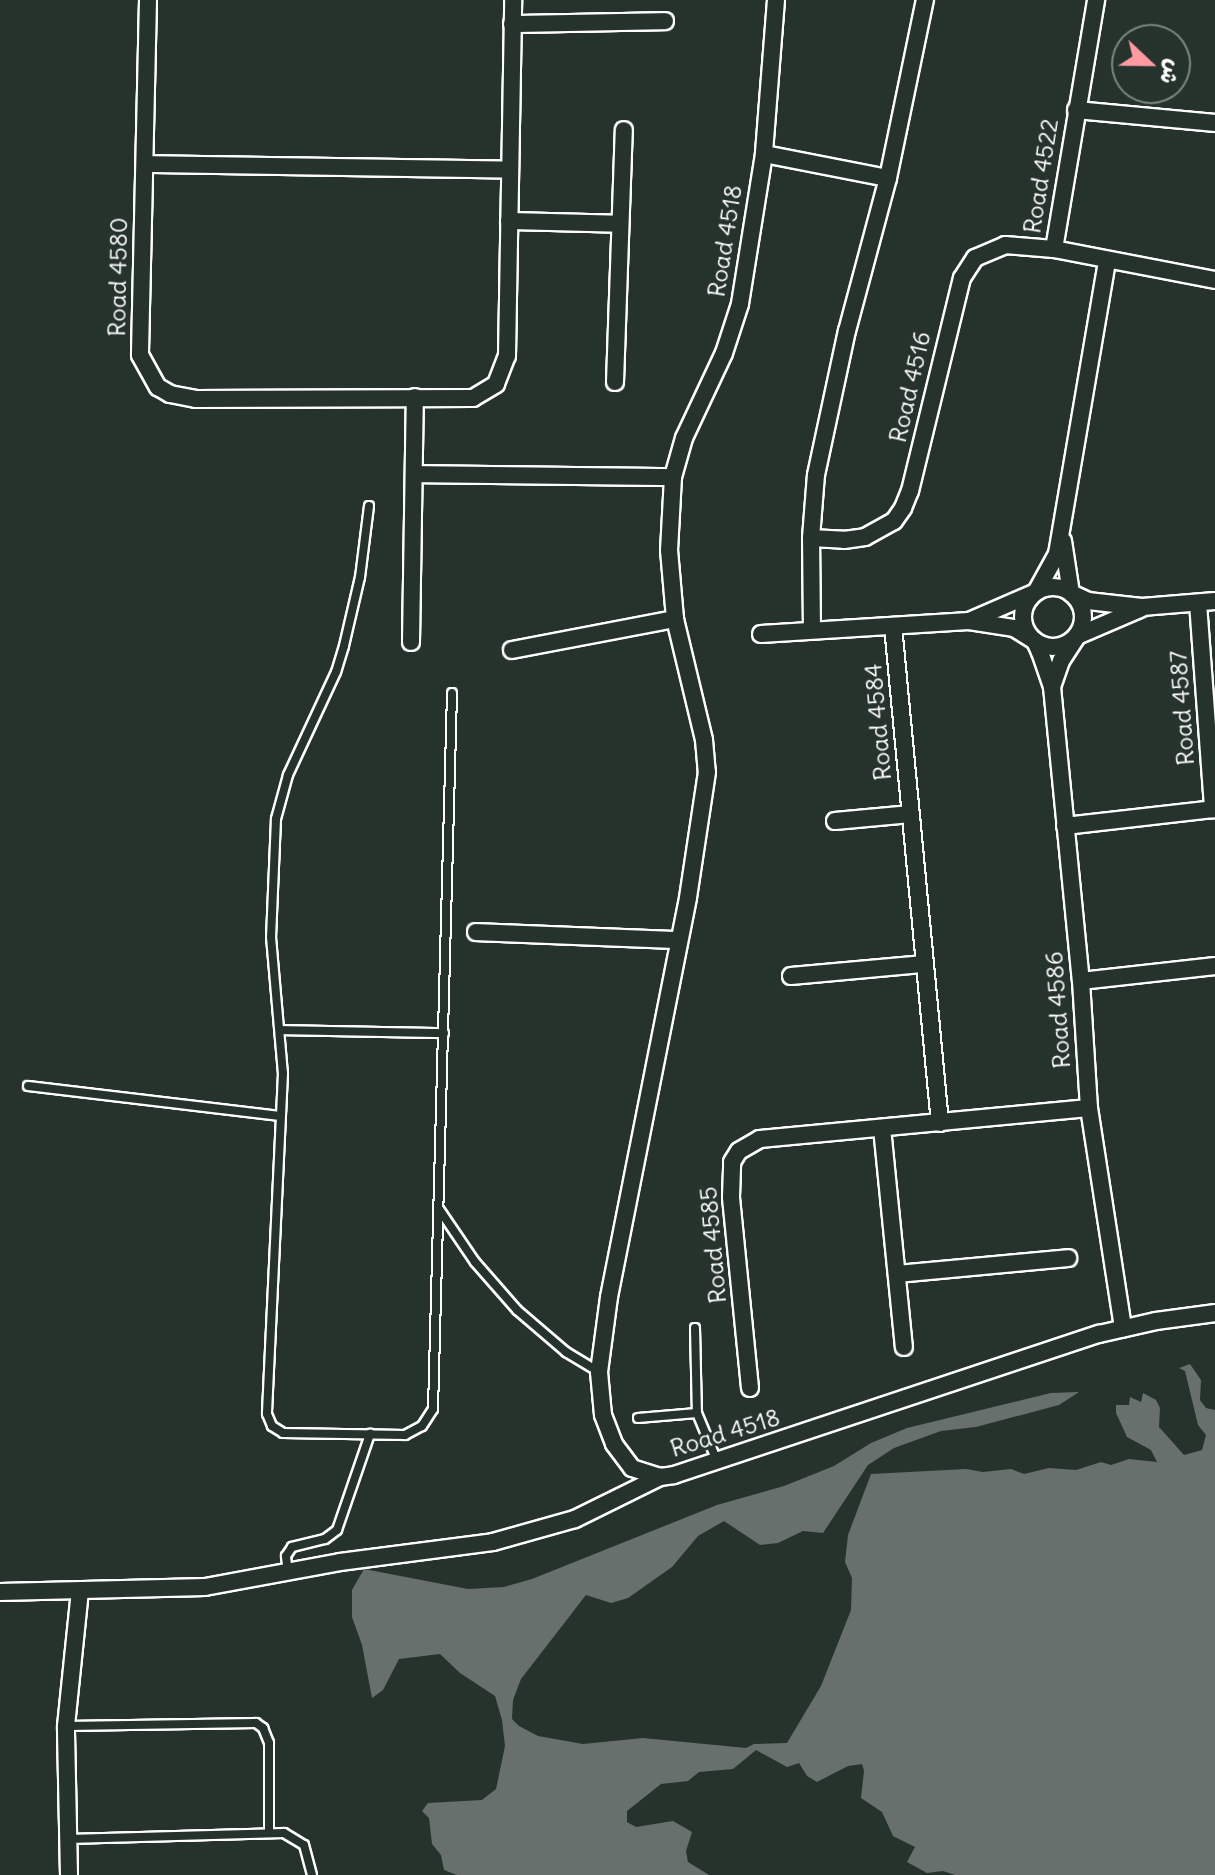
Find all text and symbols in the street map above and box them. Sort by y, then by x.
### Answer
north arrow [1111,24,1191,104]
text: ش [1154,56,1189,89]
street label: Road 4522 [1018,116,1064,236]
street label: Road 4518 [702,183,748,299]
street label: Road 4580 [103,217,133,337]
street label: Road 4516 [883,329,937,445]
street label: Road 4587 [1164,650,1200,766]
street label: Road 4584 [859,662,897,782]
street label: Road 4586 [1040,950,1076,1070]
street label: Road 4585 [694,1185,732,1305]
street label: Road 4518 [667,1403,783,1463]

